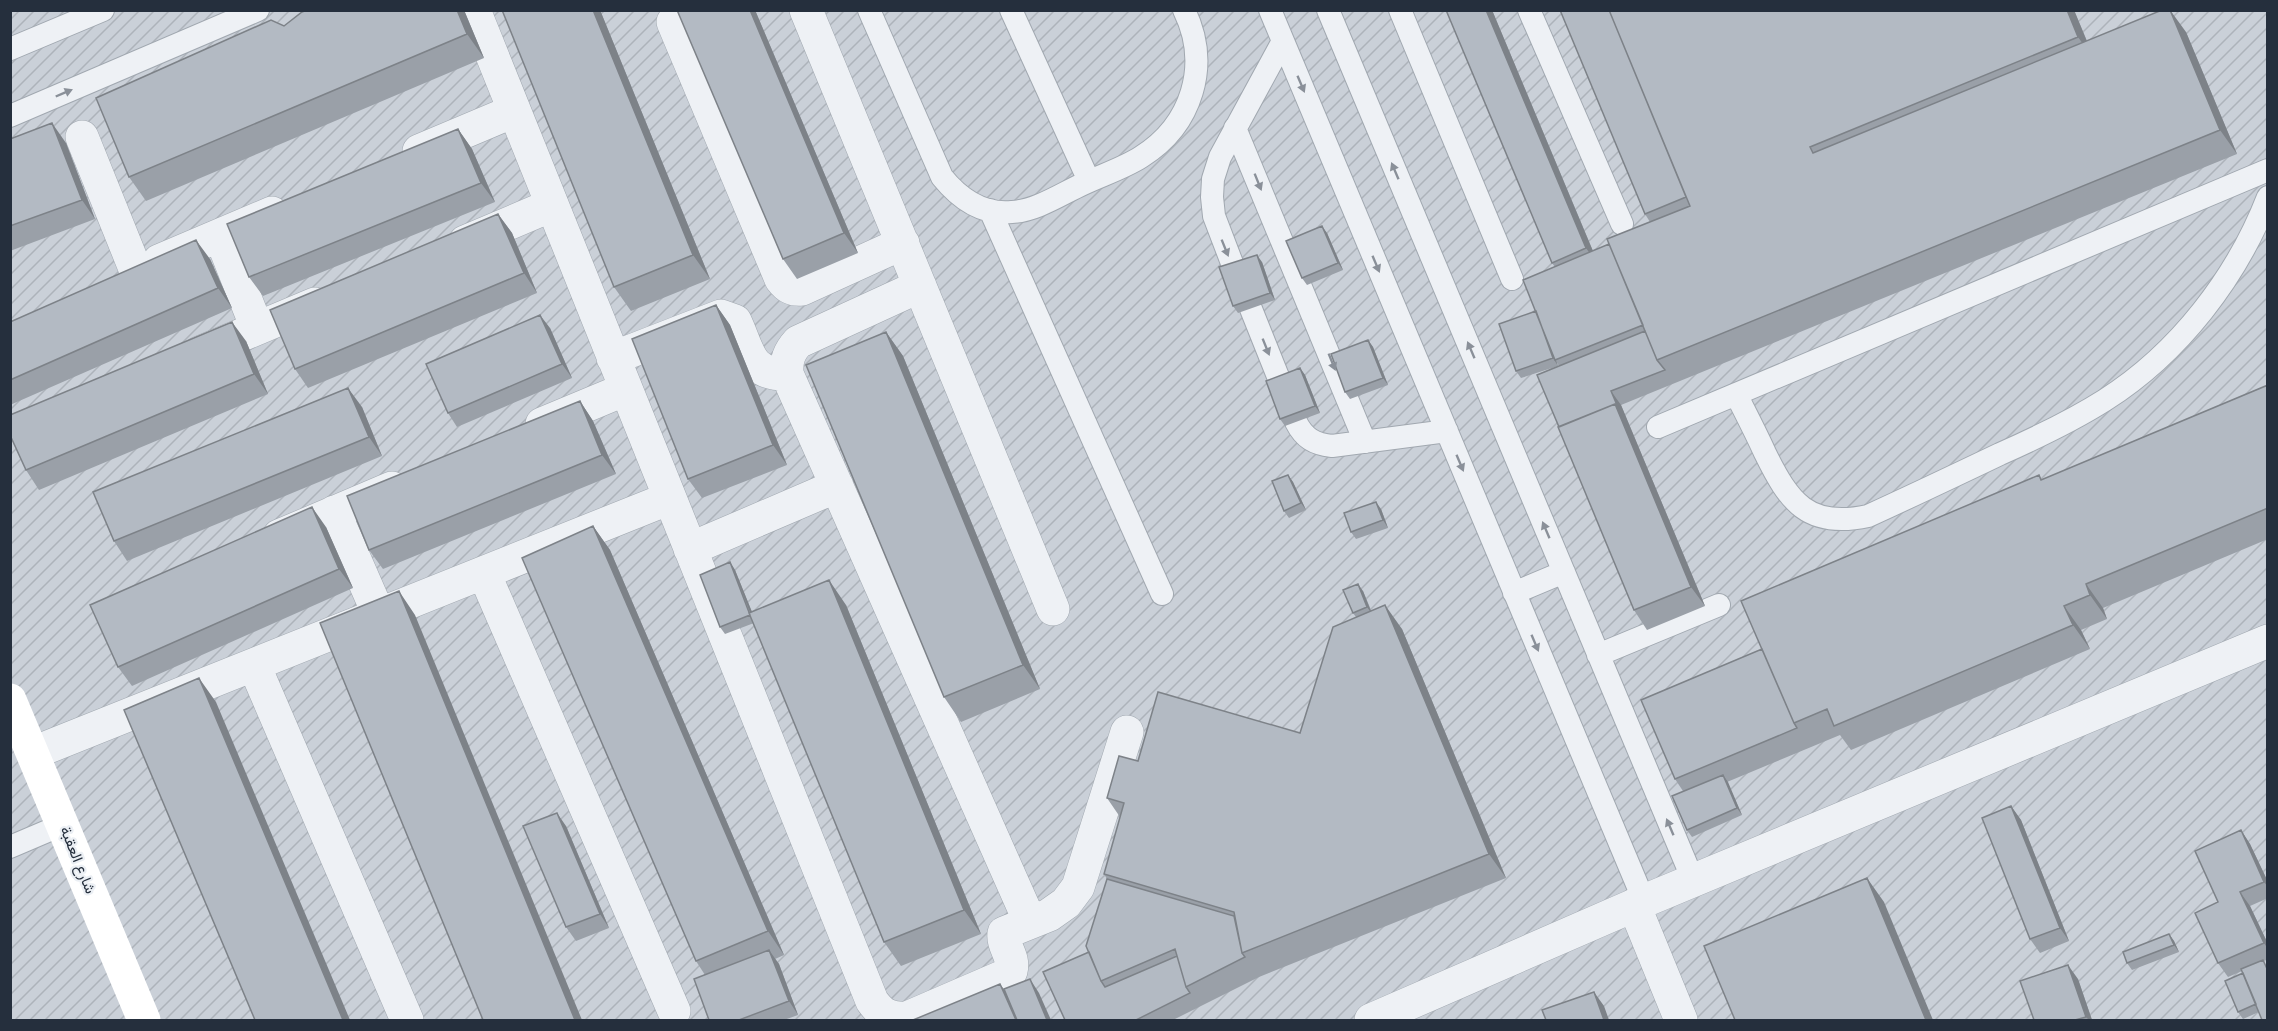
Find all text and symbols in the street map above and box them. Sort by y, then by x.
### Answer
one-way arrow [1296,75,1306,93]
one-way arrow [56,88,74,98]
one-way arrow [1390,161,1400,179]
one-way arrow [1254,173,1263,191]
one-way arrow [1221,239,1230,257]
one-way arrow [1371,255,1381,273]
one-way arrow [1261,338,1271,356]
one-way arrow [1466,341,1476,359]
one-way arrow [1328,353,1337,371]
one-way arrow [1455,454,1465,472]
one-way arrow [1541,521,1551,539]
one-way arrow [1530,634,1540,652]
one-way arrow [1665,817,1675,835]
street label: شارع العقبة [55,823,101,897]

